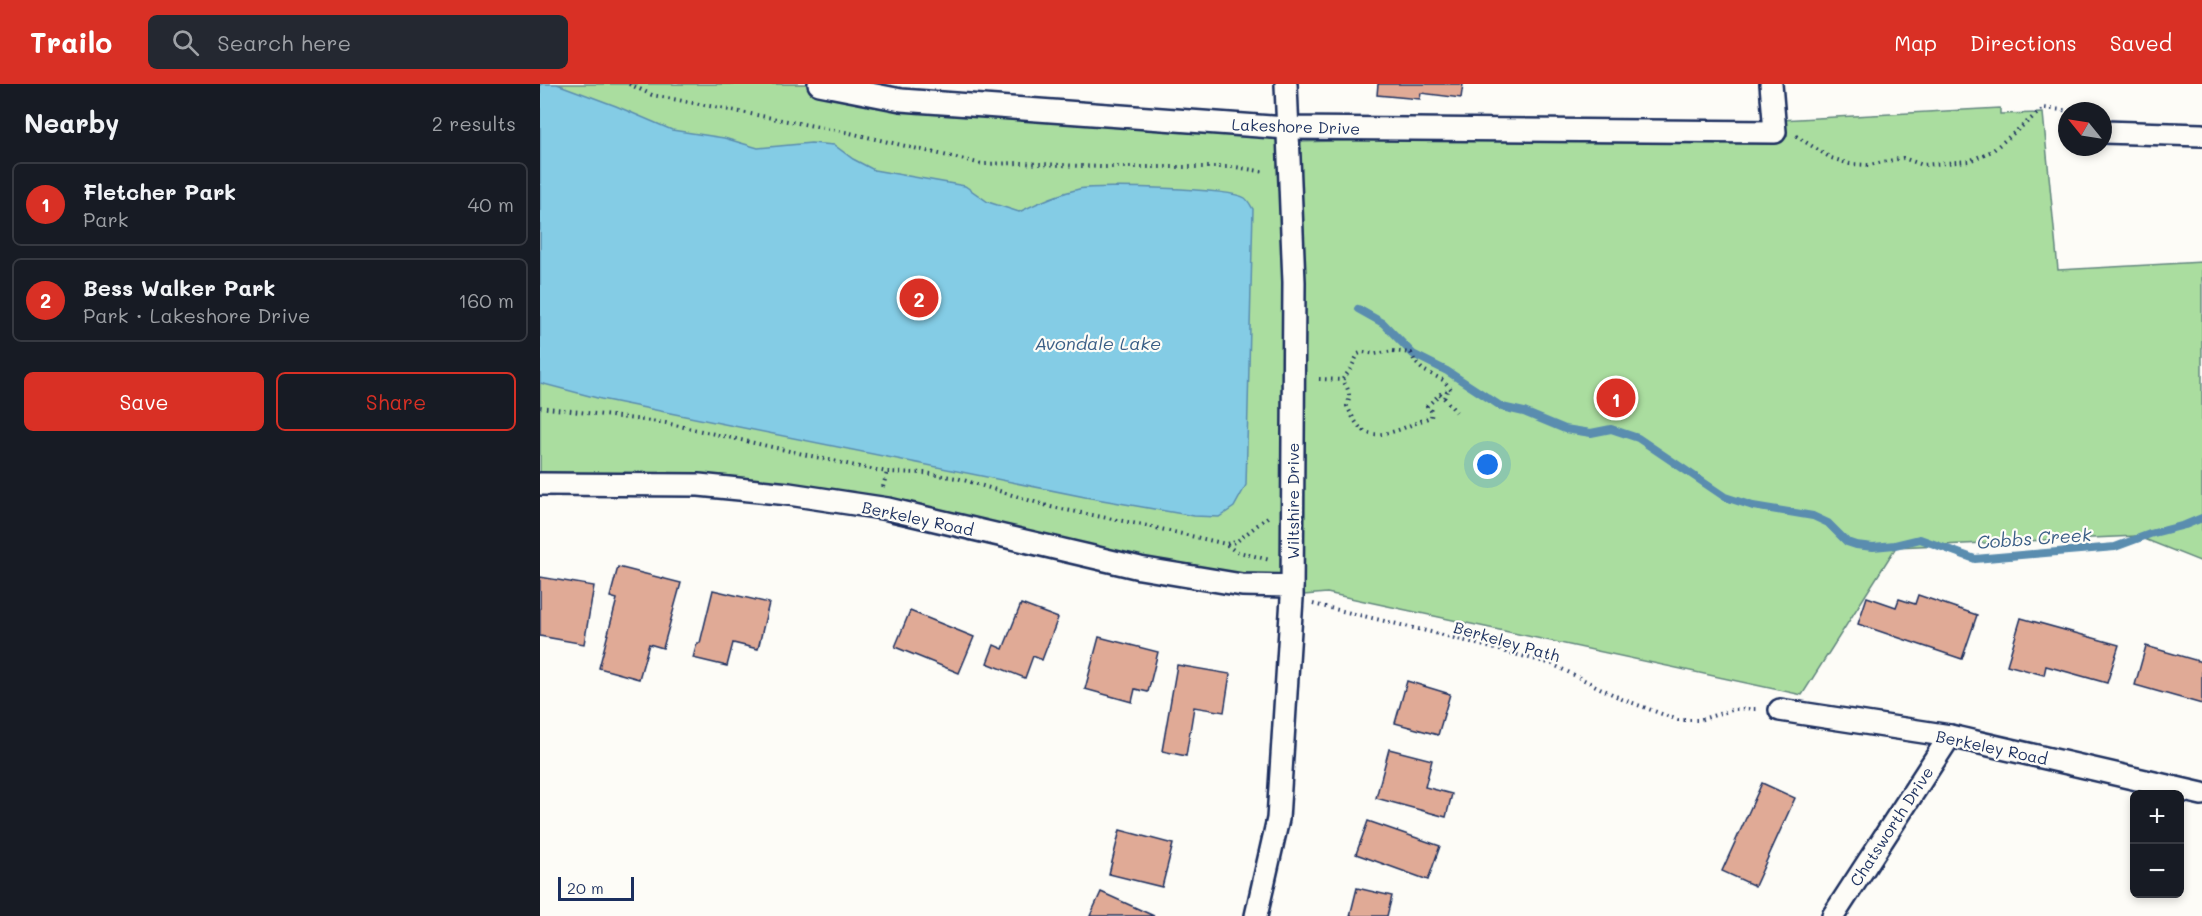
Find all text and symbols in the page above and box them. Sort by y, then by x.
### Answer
search box [148,15,568,69]
text: Trailo [30,24,112,60]
icon: search [169,26,202,59]
text: Search here [217,28,351,57]
text: Map [1894,29,1937,56]
text: Directions [1970,29,2077,56]
text: Saved [2110,29,2172,56]
north arrow [2058,102,2112,156]
text: Nearby [24,106,119,140]
text: 2 results [432,110,516,136]
street label: Lakeshore Drive [1231,113,1361,139]
text: Fletcher Park [83,177,236,206]
text: 1 [41,191,50,217]
text: 40 m [468,191,514,217]
text: Park [83,206,128,232]
text: Bess Walker Park [83,273,275,302]
pin: 2 [900,276,938,320]
text: 2 [40,287,51,313]
text: 160 m [458,287,514,313]
text: Park · Lakeshore Drive [83,302,310,328]
water label: Avondale Lake [1035,331,1161,355]
button: Save [24,372,264,431]
button: Share [276,372,516,431]
pin: 1 [1596,376,1636,420]
street label: Wiltshire Drive [1282,442,1303,560]
your location [1473,450,1502,479]
street label: Berkeley Road [860,496,976,540]
water label: Cobbs Creek [1976,522,2092,554]
street label: Berkeley Path [1451,616,1563,666]
street label: Berkeley Road [1934,725,2050,769]
street label: Chatsworth Drive [1844,762,1938,890]
map controls [2130,790,2184,898]
button: + [2130,790,2184,844]
button: − [2130,844,2184,898]
scale bar [558,874,634,902]
text: 20 m [567,877,604,898]

